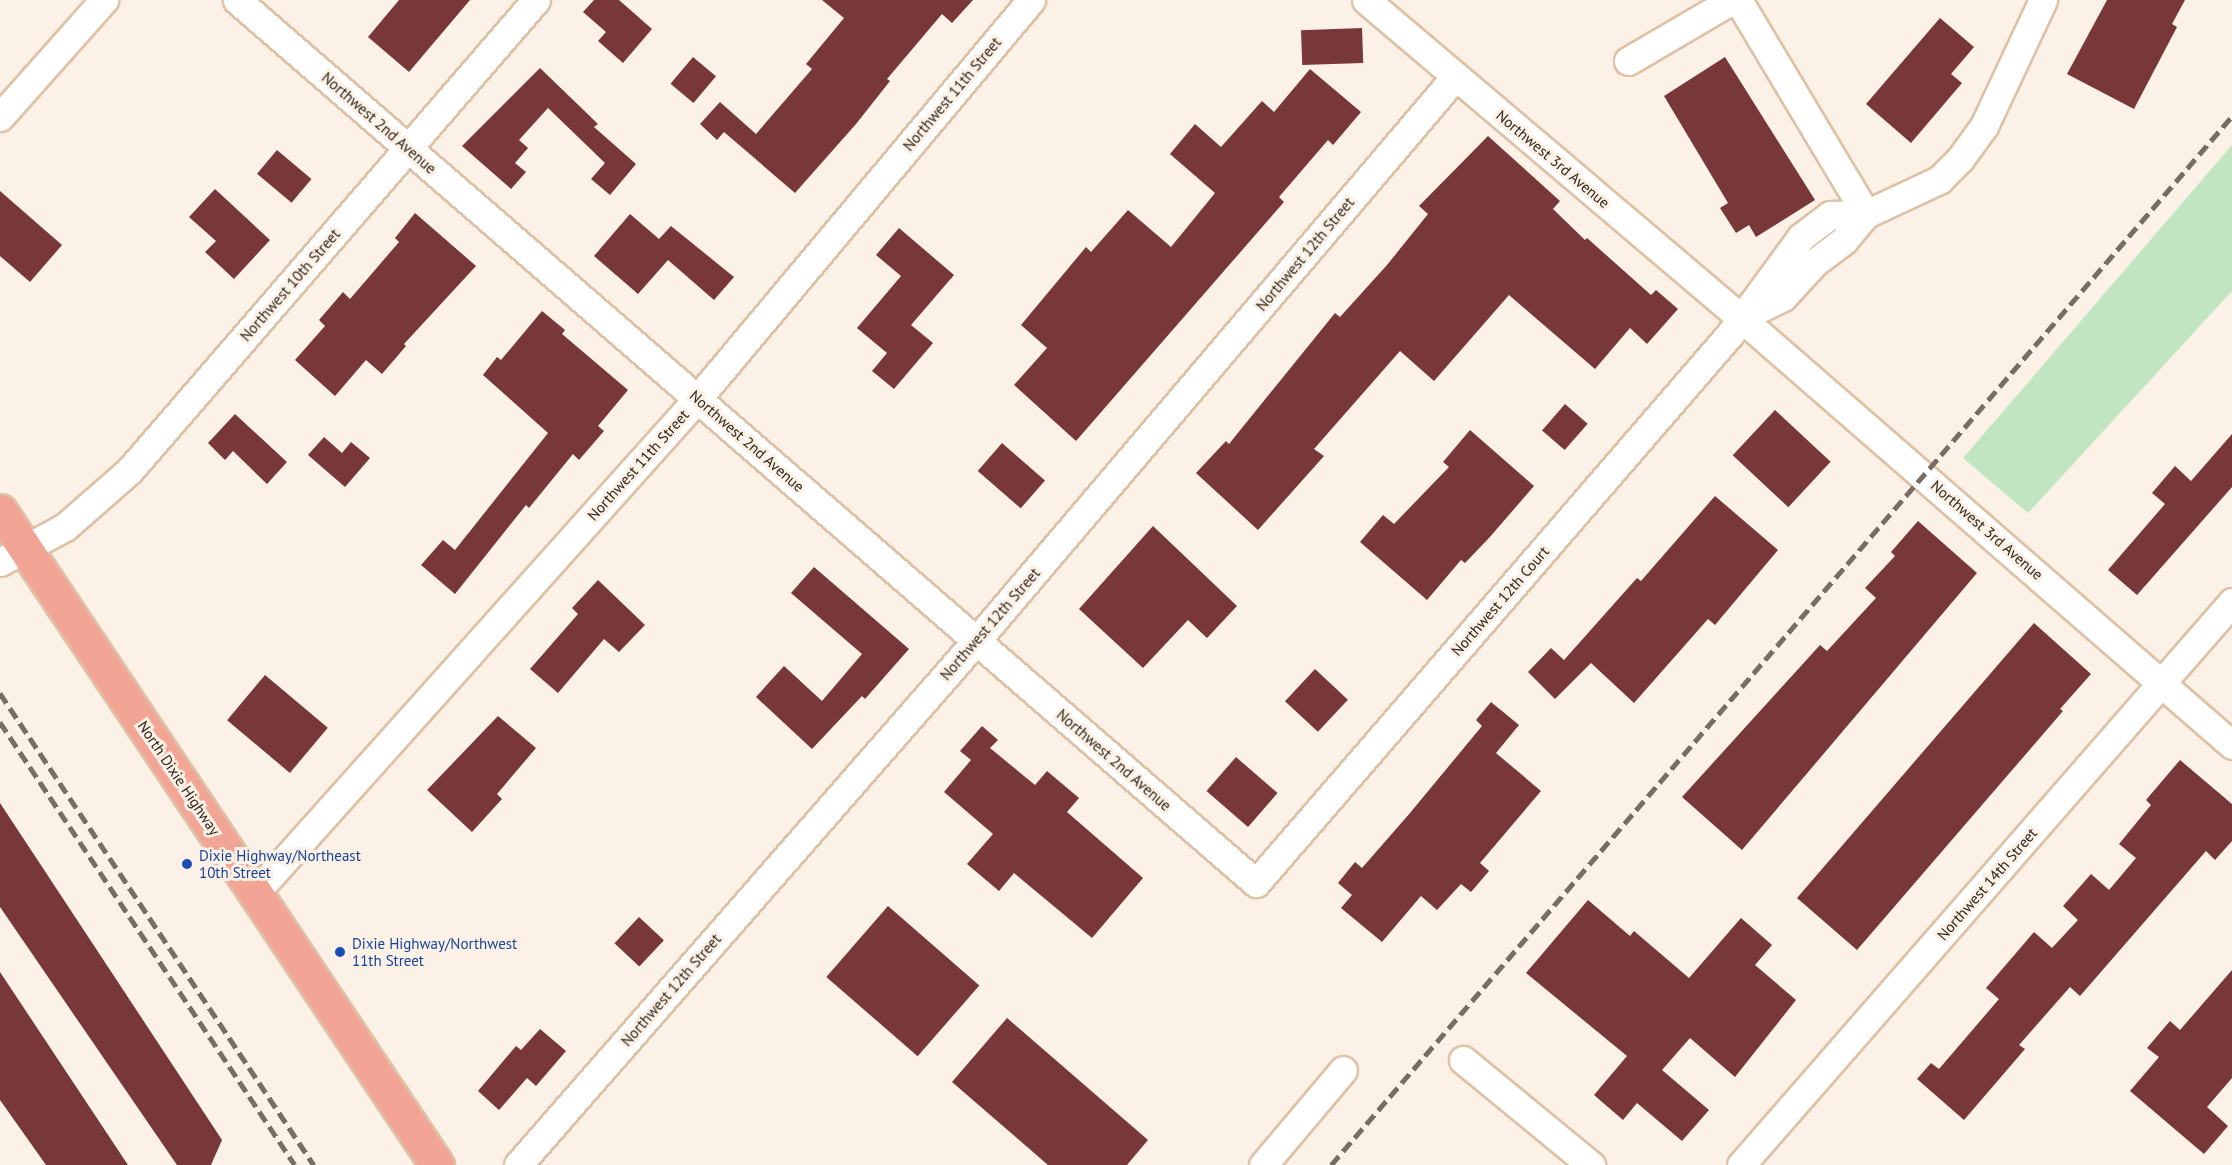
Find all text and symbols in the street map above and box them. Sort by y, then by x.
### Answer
street label: Northwest 11th Street [899,34,1005,154]
street label: Northwest 2nd Avenue [318,68,440,178]
street label: Northwest 3rd Avenue [1492,106,1614,212]
street label: Northwest 12th Street [1252,194,1358,314]
street label: Northwest 10th Street [236,225,344,345]
street label: Northwest 2nd Avenue [686,386,808,496]
street label: Northwest 11th Street [584,406,692,524]
street label: Northwest 3rd Avenue [1927,476,2047,584]
street label: Northwest 12th Court [1448,543,1552,659]
street label: Northwest 12th Street [936,564,1044,684]
street label: Northwest 2nd Avenue [1053,705,1175,815]
street label: North Dixie Highway [134,717,224,839]
street label: Northwest 14th Street [1933,824,2041,944]
place label: Dixie Highway/Northeast 10th Street [199,846,361,881]
marker: Dixie Highway/Northeast 10th Street [180,857,194,871]
street label: Northwest 12th Street [617,930,725,1050]
place label: Dixie Highway/Northwest 11th Street [352,934,517,969]
marker: Dixie Highway/Northwest 11th Street [333,945,347,959]

